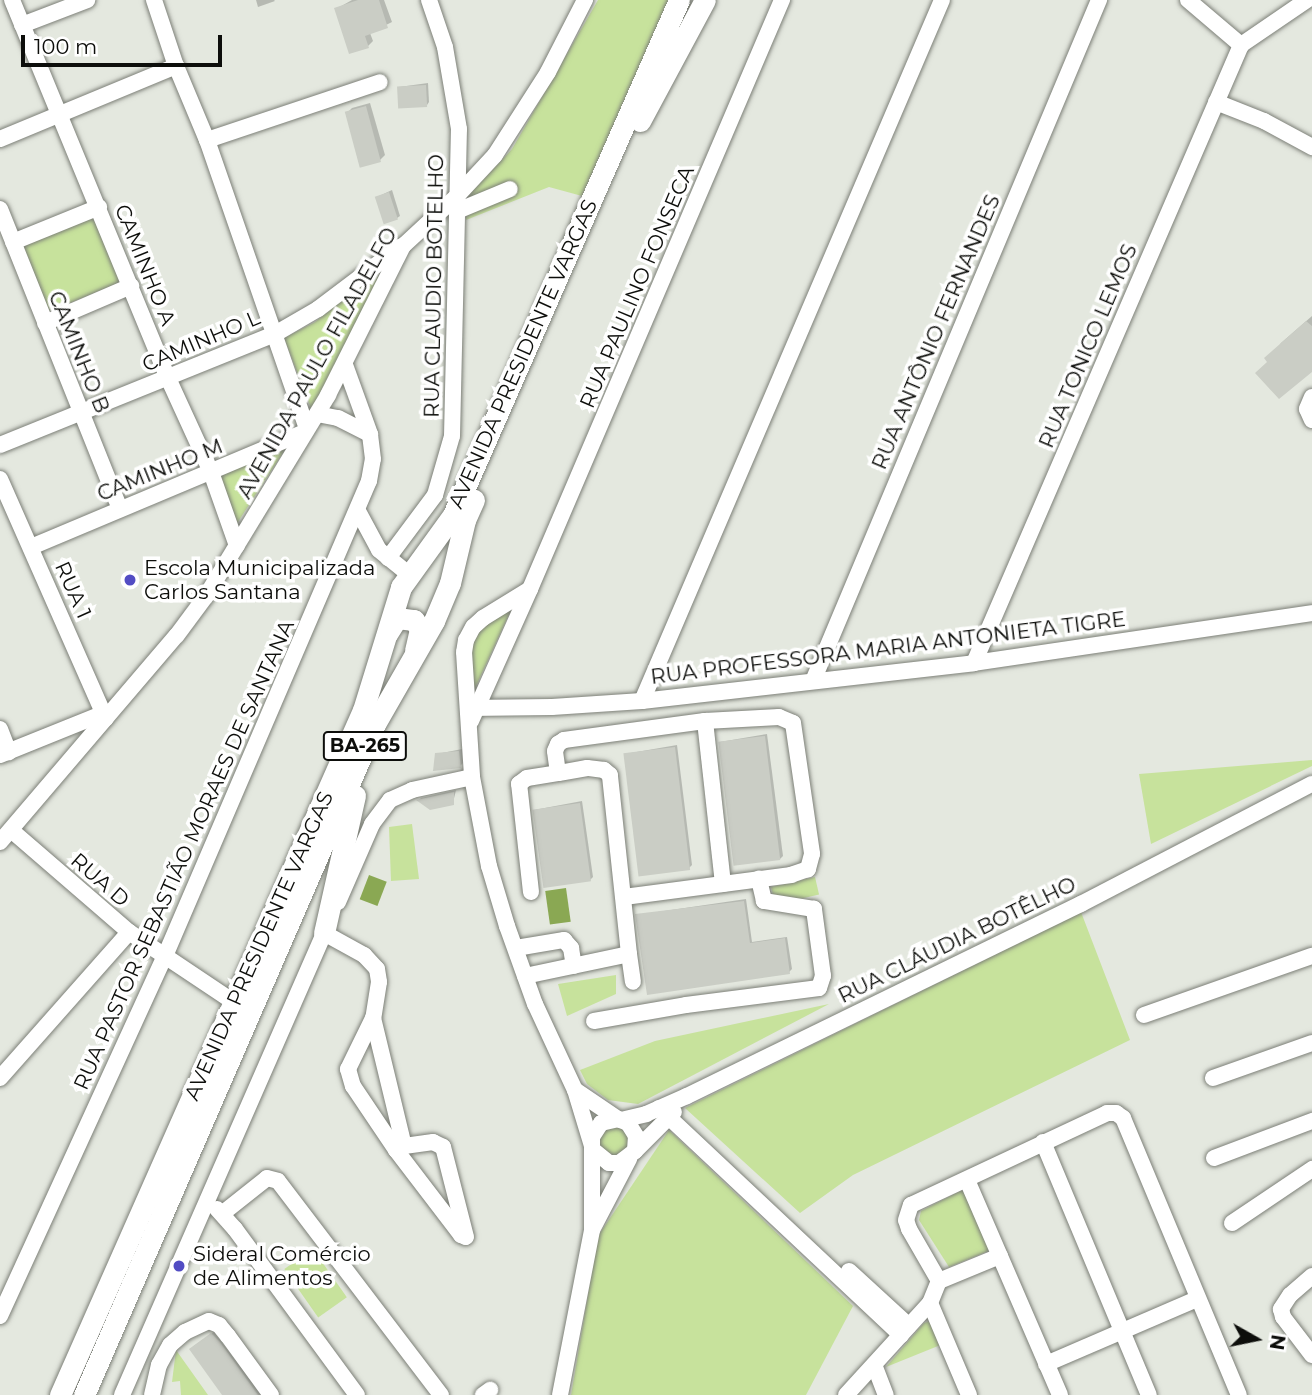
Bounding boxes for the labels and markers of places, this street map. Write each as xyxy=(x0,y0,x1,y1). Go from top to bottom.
place label: Escola Municipalizada Carlos Santana xyxy=(144,555,375,605)
marker: Escola Municipalizada Carlos Santana xyxy=(122,572,138,588)
place label: Sideral Comércio de Alimentos xyxy=(193,1241,371,1291)
marker: Sideral Comércio de Alimentos xyxy=(171,1258,187,1274)

